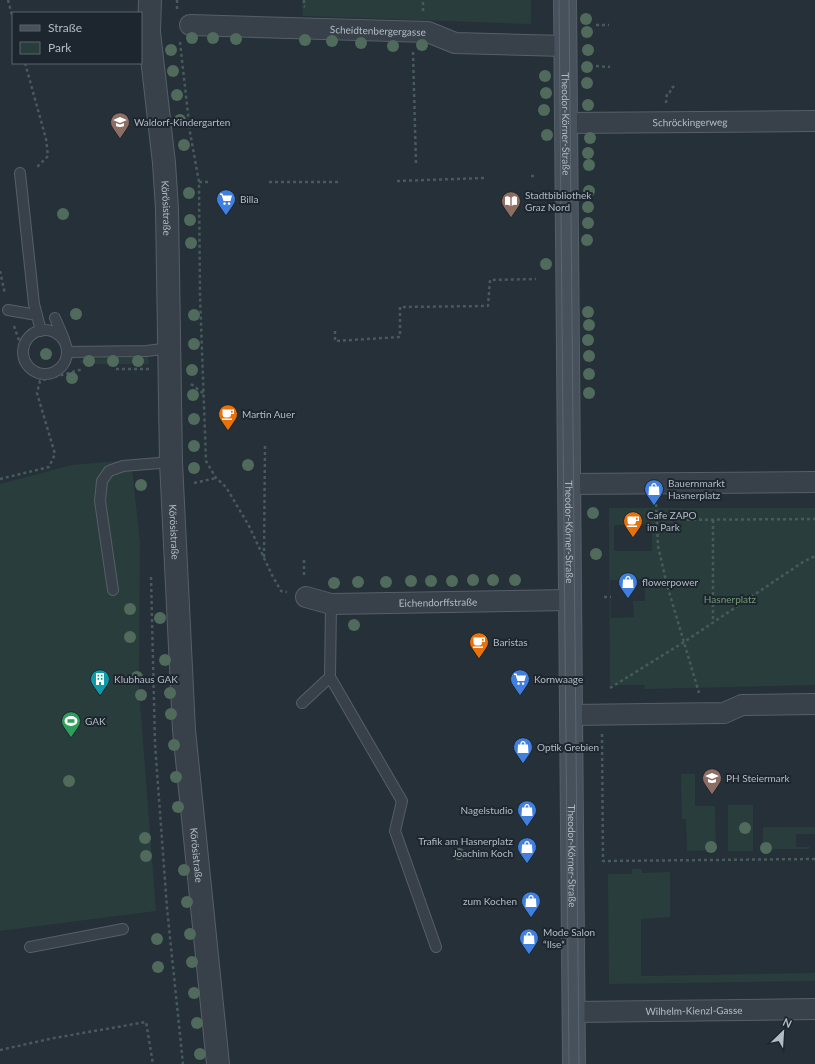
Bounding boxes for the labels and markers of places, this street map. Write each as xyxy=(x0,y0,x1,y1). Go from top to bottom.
school or university icon: Waldorf-Kindergarten xyxy=(109,111,131,139)
place label: Waldorf-Kindergarten xyxy=(134,116,230,128)
supermarket icon: Billa xyxy=(215,188,237,216)
place label: Stadtbibliothek Graz Nord xyxy=(525,189,592,213)
library icon: Stadtbibliothek Graz Nord xyxy=(500,190,522,218)
place label: Billa xyxy=(240,193,258,205)
cafe icon: Martin Auer xyxy=(217,403,239,431)
place label: Martin Auer xyxy=(242,408,295,420)
place label: Bauernmarkt Hasnerplatz xyxy=(668,477,725,501)
shop icon: Bauernmarkt Hasnerplatz xyxy=(643,478,665,506)
place label: Cafe ZAPO im Park xyxy=(647,509,697,533)
cafe icon: Cafe ZAPO im Park xyxy=(622,510,644,538)
shop icon: flowerpower xyxy=(617,571,639,599)
place label: flowerpower xyxy=(642,576,698,588)
cafe icon: Baristas xyxy=(468,631,490,659)
place label: Baristas xyxy=(493,636,528,648)
building icon: Klubhaus GAK xyxy=(89,668,111,696)
supermarket icon: Kornwaage xyxy=(509,668,531,696)
place label: Klubhaus GAK xyxy=(114,673,178,685)
place label: Kornwaage xyxy=(534,673,583,685)
sports icon: GAK xyxy=(60,710,82,738)
place label: GAK xyxy=(85,715,106,727)
shop icon: Optik Grebien xyxy=(512,736,534,764)
place label: Optik Grebien xyxy=(537,741,599,753)
school or university icon: PH Steiermark xyxy=(701,767,723,795)
place label: PH Steiermark xyxy=(726,772,790,784)
shop icon: Nagelstudio xyxy=(516,799,538,827)
place label: Nagelstudio xyxy=(461,804,513,816)
place label: Trafik am Hasnerplatz Joachim Koch xyxy=(418,835,513,859)
shop icon: Trafik am Hasnerplatz Joachim Koch xyxy=(516,836,538,864)
shop icon: zum Kochen xyxy=(520,890,542,918)
place label: zum Kochen xyxy=(463,895,517,907)
place label: Mode Salon “Ilse“ xyxy=(543,926,595,950)
shop icon: Mode Salon “Ilse“ xyxy=(518,927,540,955)

